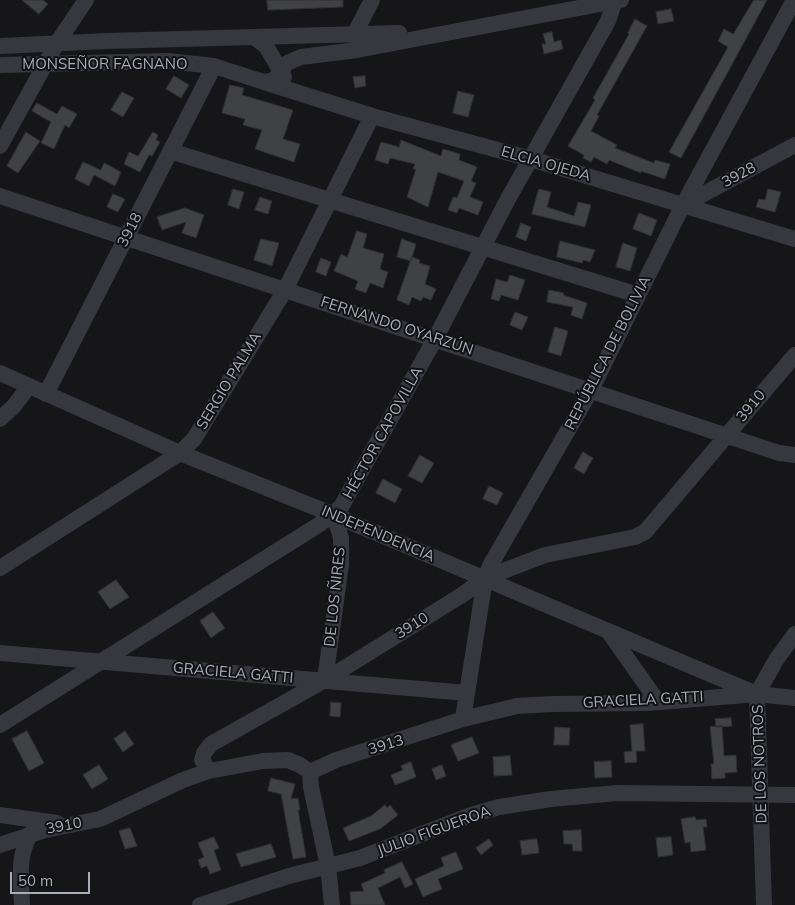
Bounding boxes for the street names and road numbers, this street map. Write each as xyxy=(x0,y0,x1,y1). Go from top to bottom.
street label: MONSEÑOR FAGNANO xyxy=(22,55,188,73)
street label: ELCIA OJEDA xyxy=(499,143,593,185)
street label: 3928 xyxy=(719,159,759,191)
street label: 3918 xyxy=(114,210,146,250)
street label: REPÚBLICA DE BOLIVIA xyxy=(561,273,655,433)
street label: FERNANDO OYARZÚN xyxy=(318,293,476,359)
street label: SERGIO PALMA xyxy=(193,329,265,433)
street label: HÉCTOR CAPOVILLA xyxy=(339,364,427,502)
street label: 3910 xyxy=(733,386,769,426)
street label: INDEPENDENCIA xyxy=(319,502,437,566)
street label: DE LOS ÑIRES xyxy=(321,546,349,648)
street label: 3910 xyxy=(392,609,432,643)
street label: GRACIELA GATTI xyxy=(172,659,294,687)
street label: GRACIELA GATTI xyxy=(582,688,704,712)
street label: DE LOS NOTROS xyxy=(749,704,771,824)
street label: 3913 xyxy=(366,731,406,759)
street label: JULIO FIGUEROA xyxy=(375,802,493,860)
street label: 3910 xyxy=(45,814,83,838)

